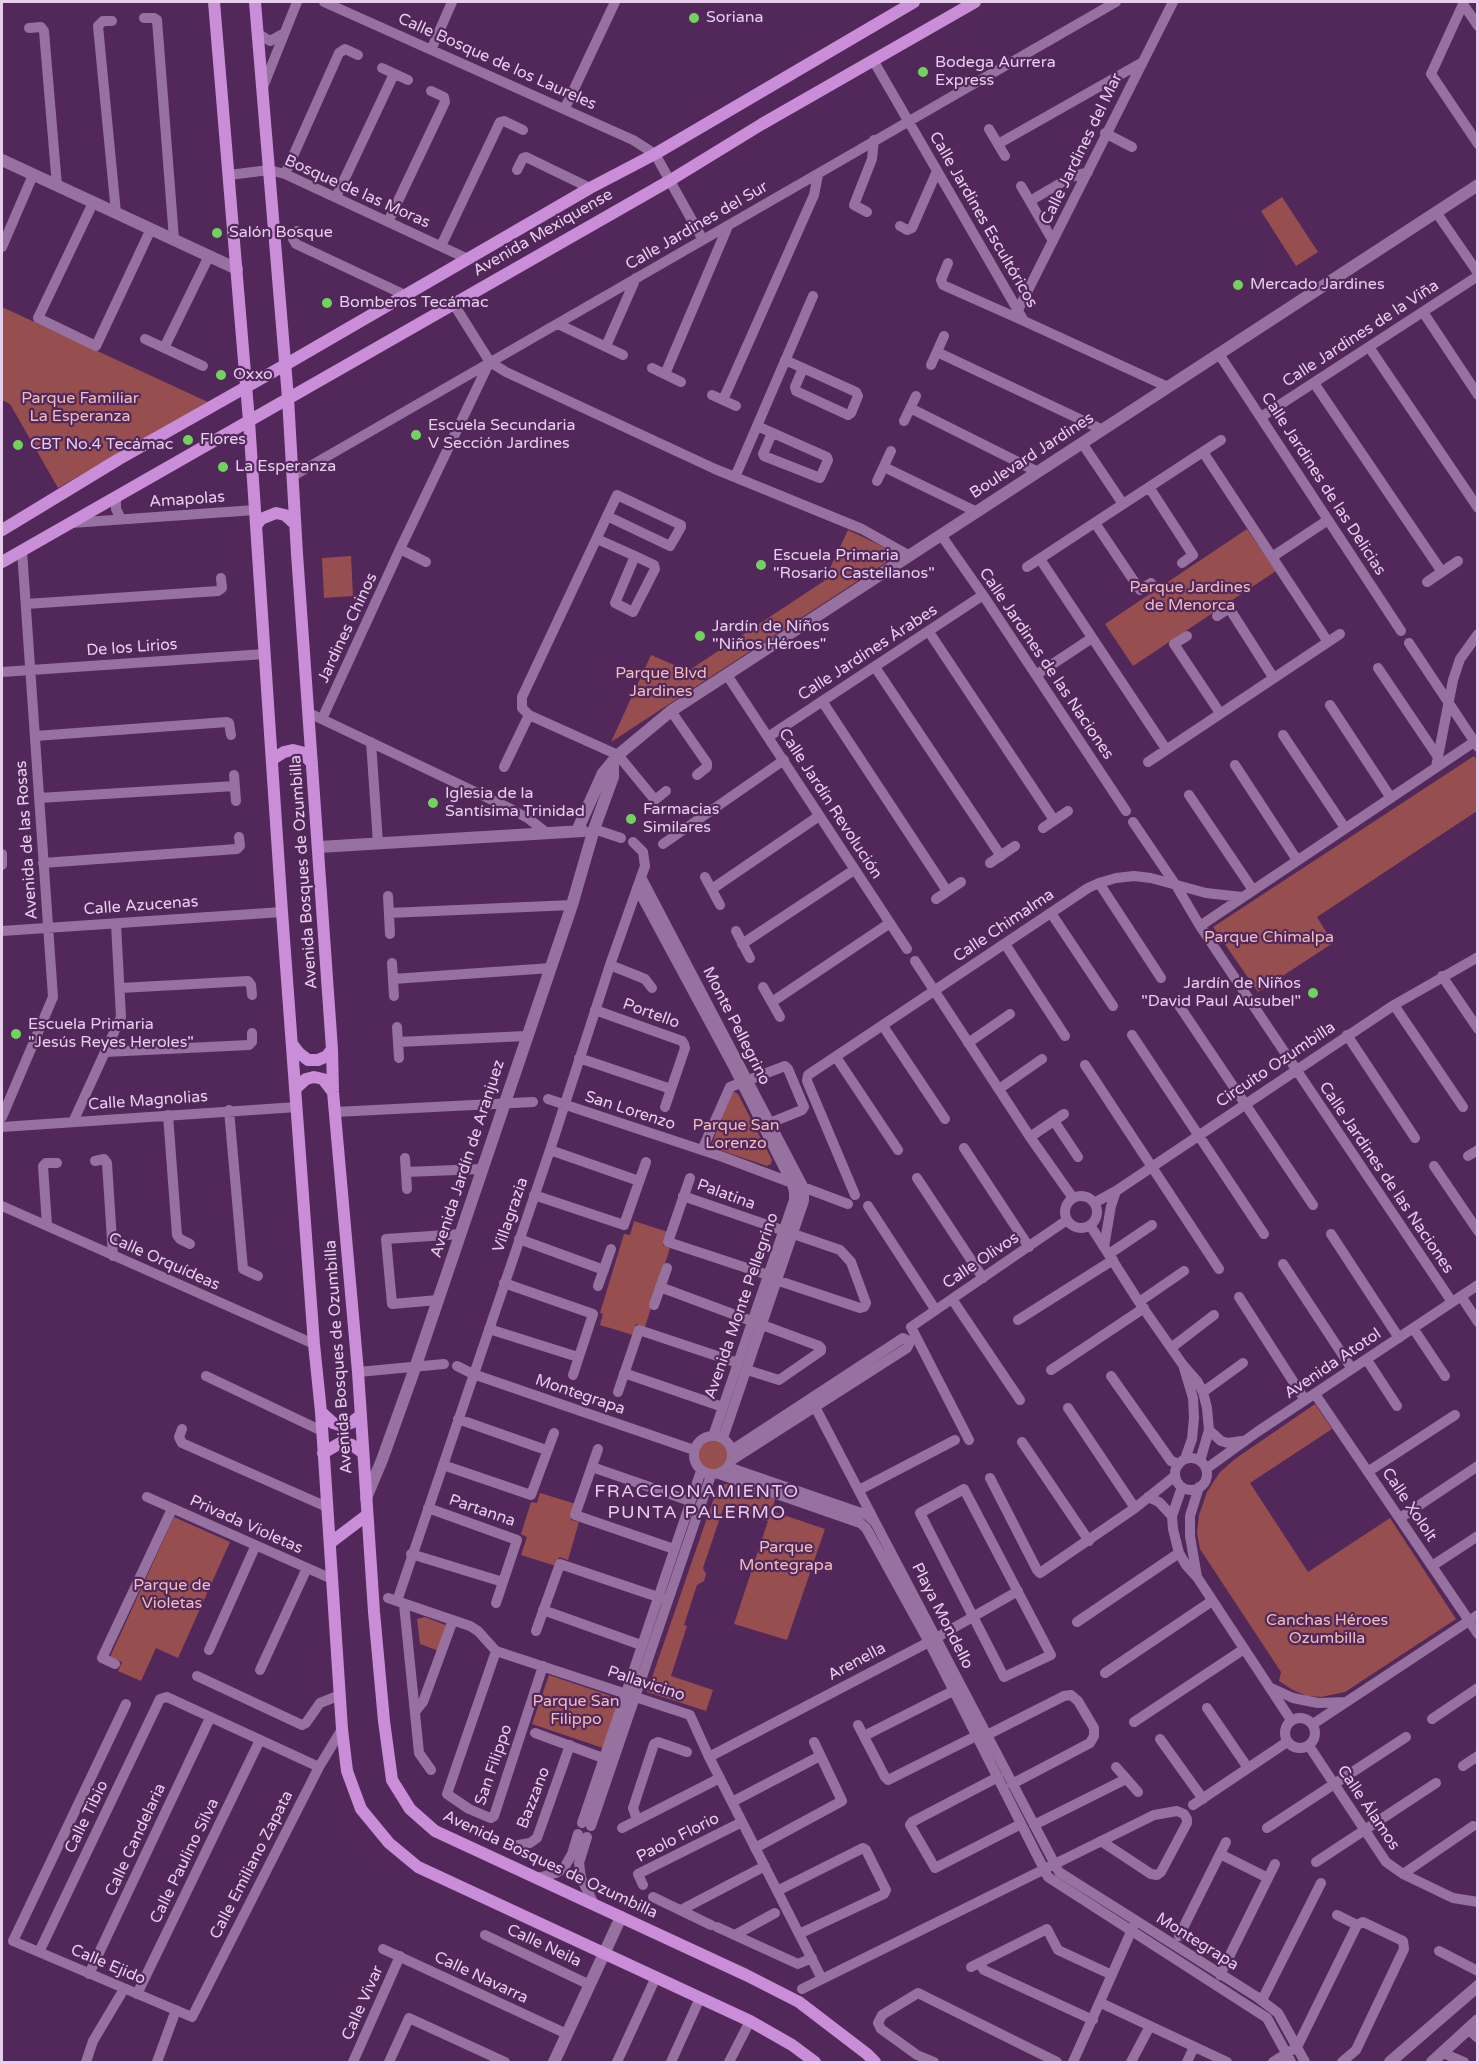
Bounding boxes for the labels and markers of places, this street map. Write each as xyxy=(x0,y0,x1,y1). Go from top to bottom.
place label: Soriana xyxy=(706,8,763,28)
marker: Soriana xyxy=(687,11,701,25)
place label: Bodega Aurrera Express xyxy=(935,53,1056,91)
marker: Bodega Aurrera Express xyxy=(916,65,930,79)
place label: Salón Bosque xyxy=(229,223,333,243)
marker: Salón Bosque xyxy=(210,226,224,240)
place label: Mercado Jardines xyxy=(1250,275,1385,295)
marker: Mercado Jardines xyxy=(1231,278,1245,292)
place label: Bomberos Tecámac xyxy=(339,293,489,313)
marker: Bomberos Tecámac xyxy=(320,296,334,310)
place label: Oxxo xyxy=(233,365,273,385)
marker: Oxxo xyxy=(214,368,228,382)
place label: Escuela Secundaria V Sección Jardines xyxy=(428,416,575,454)
marker: Escuela Secundaria V Sección Jardines xyxy=(409,428,423,442)
place label: Flores xyxy=(200,430,246,450)
marker: Flores xyxy=(181,433,195,447)
place label: CBT No.4 Tecámac xyxy=(30,435,173,455)
marker: CBT No.4 Tecámac xyxy=(11,438,25,452)
place label: La Esperanza xyxy=(235,457,336,477)
marker: La Esperanza xyxy=(216,460,230,474)
place label: Escuela Primaria "Rosario Castellanos" xyxy=(773,546,935,584)
marker: Escuela Primaria "Rosario Castellanos" xyxy=(754,558,768,572)
place label: Jardín de Niños "Niños Héroes" xyxy=(712,617,829,655)
marker: Jardín de Niños "Niños Héroes" xyxy=(693,629,707,643)
place label: Iglesia de la Santísima Trinidad xyxy=(445,784,585,822)
marker: Iglesia de la Santísima Trinidad xyxy=(426,796,440,810)
place label: Farmacias Similares xyxy=(643,800,719,838)
marker: Farmacias Similares xyxy=(624,812,638,826)
place label: Jardín de Niños "David Paul Ausubel" xyxy=(1141,974,1301,1012)
marker: Jardín de Niños "David Paul Ausubel" xyxy=(1306,986,1320,1000)
place label: Escuela Primaria "Jesús Reyes Heroles" xyxy=(28,1015,194,1053)
marker: Escuela Primaria "Jesús Reyes Heroles" xyxy=(9,1027,23,1041)

